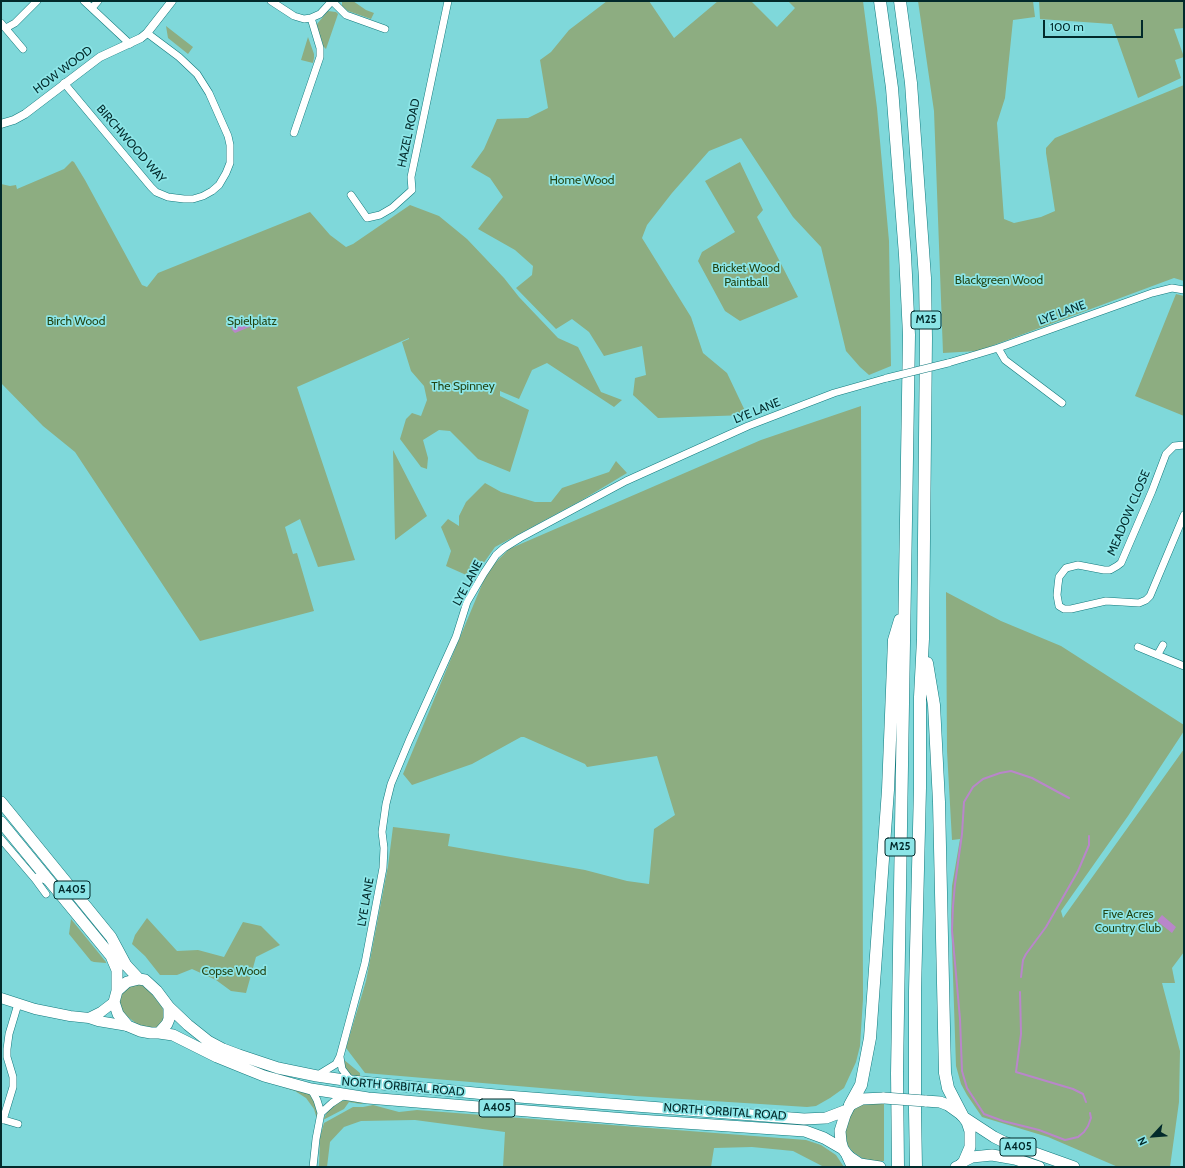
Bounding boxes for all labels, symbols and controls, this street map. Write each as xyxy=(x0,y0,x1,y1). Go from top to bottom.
scale bar xyxy=(1045,12,1145,38)
text: 100 m xyxy=(1050,19,1084,34)
street label: HOW WOOD xyxy=(31,43,95,97)
street label: HAZEL ROAD xyxy=(395,97,423,169)
street label: BIRCHWOOD WAY xyxy=(93,102,169,186)
park label: Home Wood xyxy=(549,173,615,187)
park label: Bricket Wood Paintball xyxy=(712,261,780,289)
park label: Blackgreen Wood xyxy=(955,273,1043,287)
street label: LYE LANE xyxy=(1036,298,1088,328)
road number: M25 xyxy=(911,311,941,329)
park label: Birch Wood xyxy=(47,314,105,328)
park label: Spielplatz xyxy=(227,314,277,328)
park label: The Spinney xyxy=(431,379,495,393)
street label: LYE LANE xyxy=(731,395,783,427)
street label: MEADOW CLOSE xyxy=(1104,468,1154,558)
street label: LYE LANE xyxy=(450,558,486,608)
road number: M25 xyxy=(885,838,915,856)
street label: LYE LANE xyxy=(355,876,377,928)
road number: A405 xyxy=(54,881,90,899)
park label: Five Acres Country Club xyxy=(1095,907,1161,935)
park label: Copse Wood xyxy=(201,964,267,978)
street label: NORTH ORBITAL ROAD xyxy=(341,1074,465,1100)
road number: A405 xyxy=(479,1099,515,1117)
street label: NORTH ORBITAL ROAD xyxy=(663,1101,787,1123)
north arrow xyxy=(1133,1116,1173,1156)
text: N xyxy=(1134,1135,1150,1148)
road number: A405 xyxy=(1000,1138,1036,1156)

